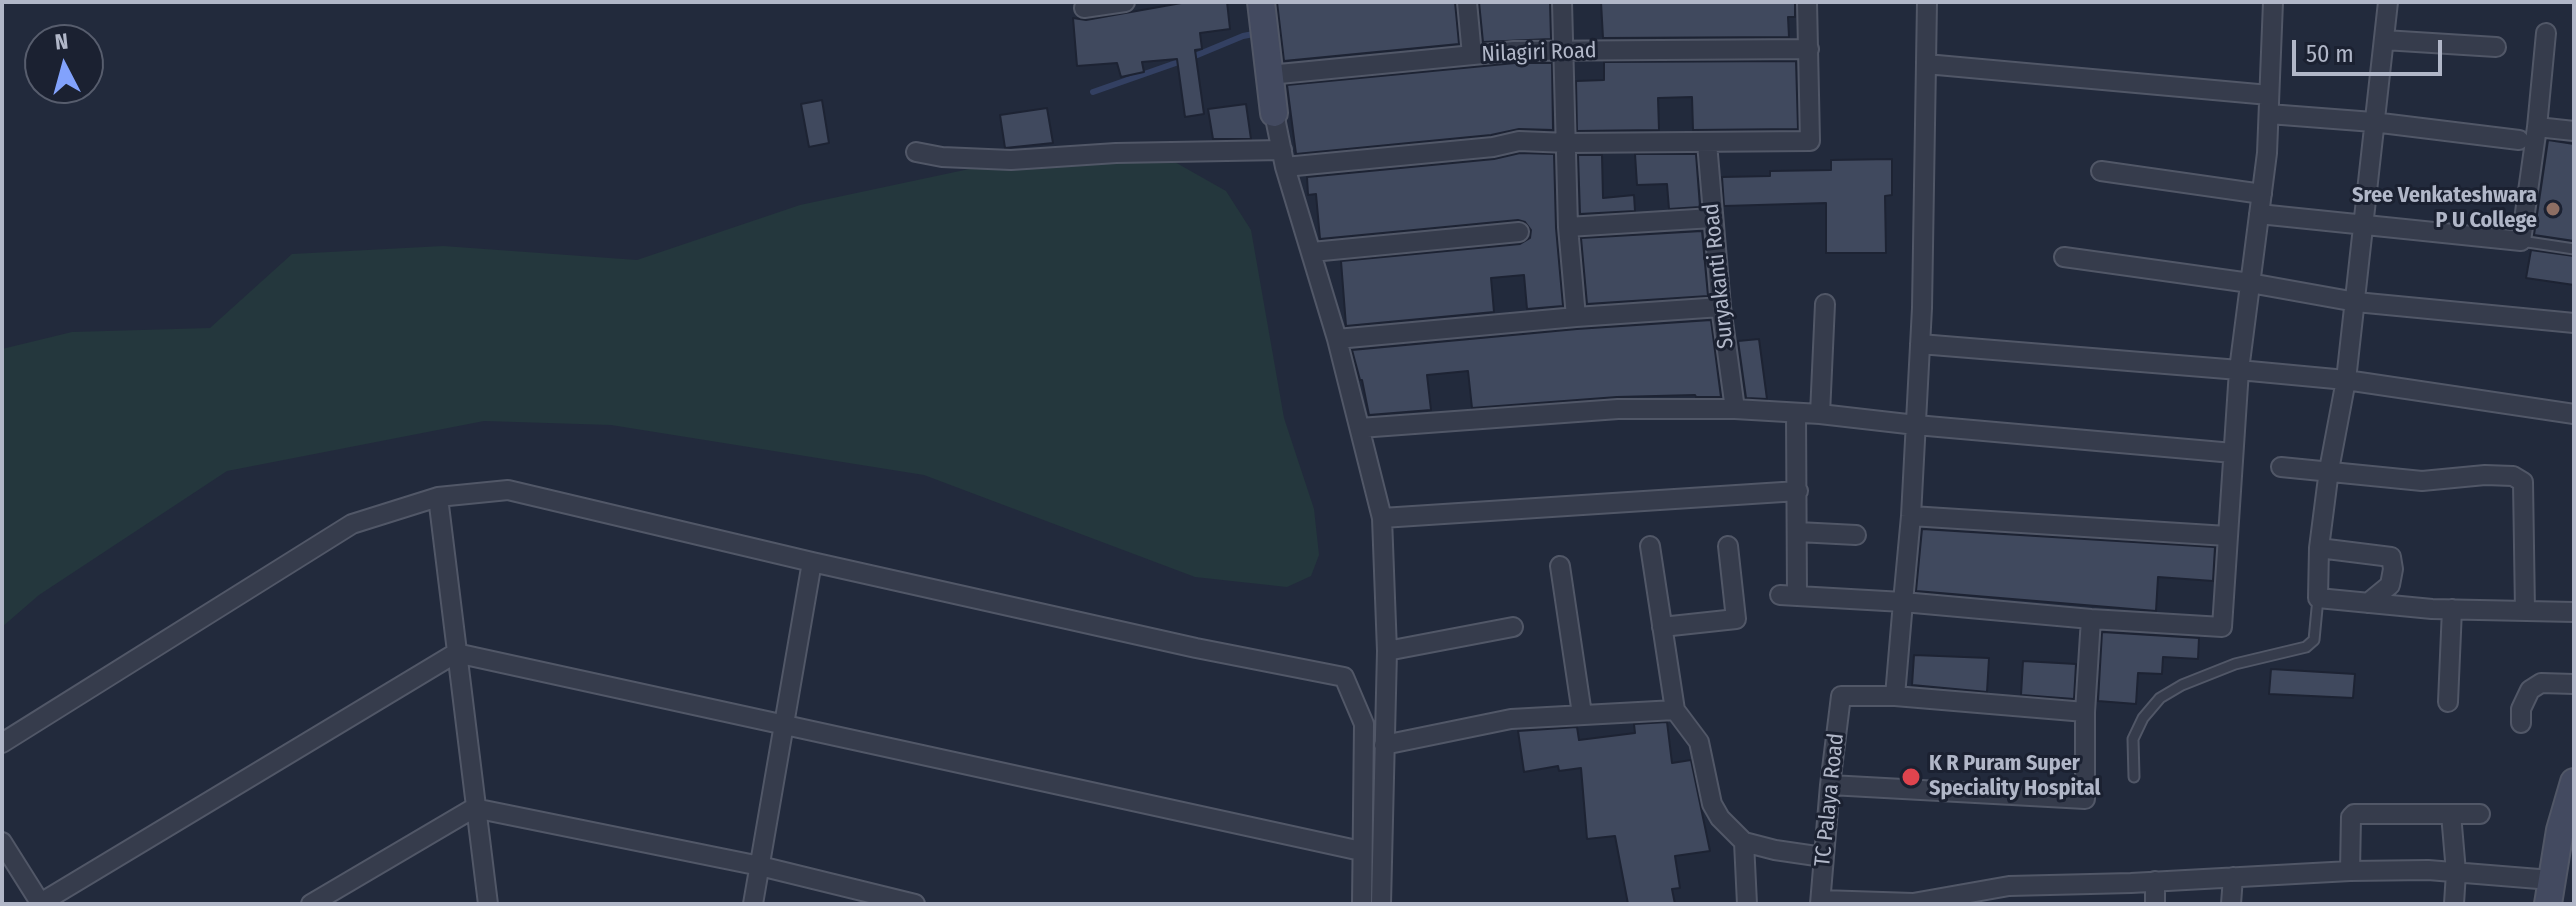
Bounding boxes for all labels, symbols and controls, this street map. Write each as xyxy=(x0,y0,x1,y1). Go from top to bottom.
north arrow xyxy=(24,24,104,104)
scale bar xyxy=(2296,24,2446,74)
text: N xyxy=(54,28,70,56)
street label: Nilagiri Road xyxy=(1481,38,1597,68)
text: 50 m xyxy=(2306,40,2354,68)
place label: Sree Venkateshwara P U College xyxy=(2352,183,2537,234)
marker: Sree Venkateshwara P U College xyxy=(2544,200,2562,218)
street label: Suryakanti Road xyxy=(1698,202,1740,350)
street label: TC Palaya Road xyxy=(1810,732,1850,868)
place label: K R Puram Super Speciality Hospital xyxy=(1929,751,2100,802)
marker: K R Puram Super Speciality Hospital xyxy=(1900,766,1922,788)

